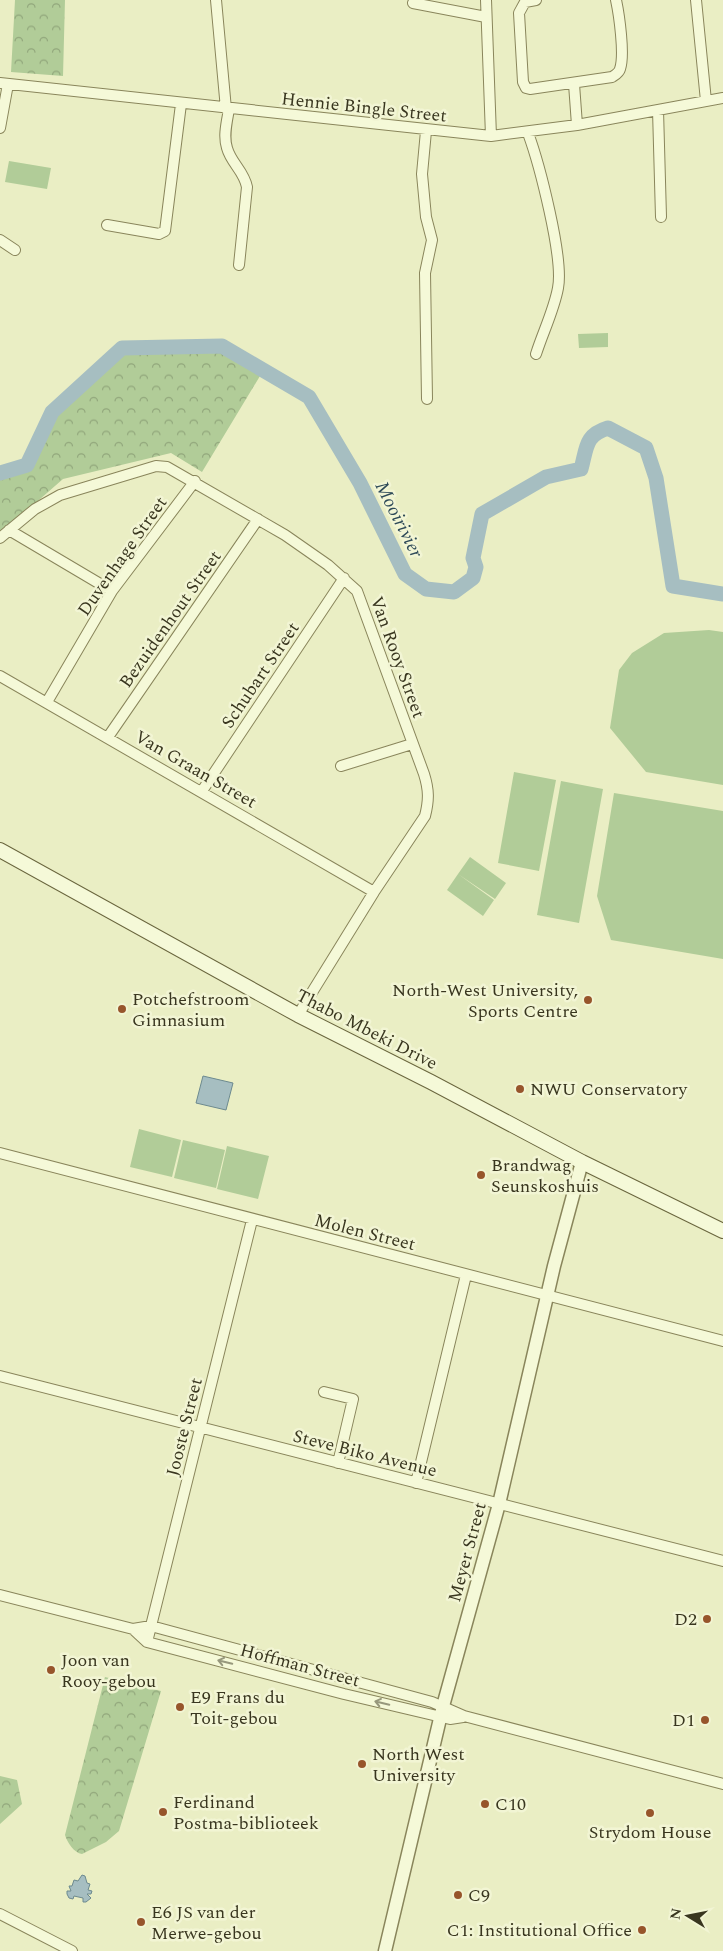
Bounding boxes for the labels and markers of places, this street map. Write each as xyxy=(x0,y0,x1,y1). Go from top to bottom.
place label: North-West University, Sports Centre xyxy=(392,977,578,1025)
place label: Potchefstroom Gimnasium xyxy=(132,986,250,1034)
marker: North-West University, Sports Centre xyxy=(582,994,594,1006)
marker: Potchefstroom Gimnasium xyxy=(116,1003,128,1015)
place label: NWU Conservatory xyxy=(530,1076,688,1103)
marker: NWU Conservatory xyxy=(514,1083,526,1095)
place label: Brandwag Seunskoshuis xyxy=(491,1152,599,1200)
marker: Brandwag Seunskoshuis xyxy=(475,1169,487,1181)
place label: D2 xyxy=(674,1606,697,1633)
marker: D2 xyxy=(701,1613,713,1625)
place label: Joon van Rooy-gebou xyxy=(61,1647,156,1695)
marker: Joon van Rooy-gebou xyxy=(45,1664,57,1676)
place label: E9 Frans du Toit-gebou xyxy=(190,1684,285,1732)
marker: E9 Frans du Toit-gebou xyxy=(174,1701,186,1713)
place label: D1 xyxy=(672,1707,695,1734)
marker: D1 xyxy=(699,1714,711,1726)
place label: North West University xyxy=(372,1741,465,1789)
marker: North West University xyxy=(356,1758,368,1770)
place label: Ferdinand Postma-biblioteek xyxy=(173,1789,319,1837)
place label: C10 xyxy=(495,1791,526,1818)
marker: C10 xyxy=(479,1798,491,1810)
marker: Ferdinand Postma-biblioteek xyxy=(157,1806,169,1818)
marker: Strydom House xyxy=(644,1807,656,1819)
place label: Strydom House xyxy=(589,1819,711,1846)
place label: C9 xyxy=(468,1882,490,1909)
marker: C9 xyxy=(452,1889,464,1901)
place label: E6 JS van der Merwe-gebou xyxy=(151,1899,262,1947)
marker: E6 JS van der Merwe-gebou xyxy=(135,1916,147,1928)
place label: C1: Institutional Office xyxy=(447,1917,632,1944)
marker: C1: Institutional Office xyxy=(636,1924,648,1936)

